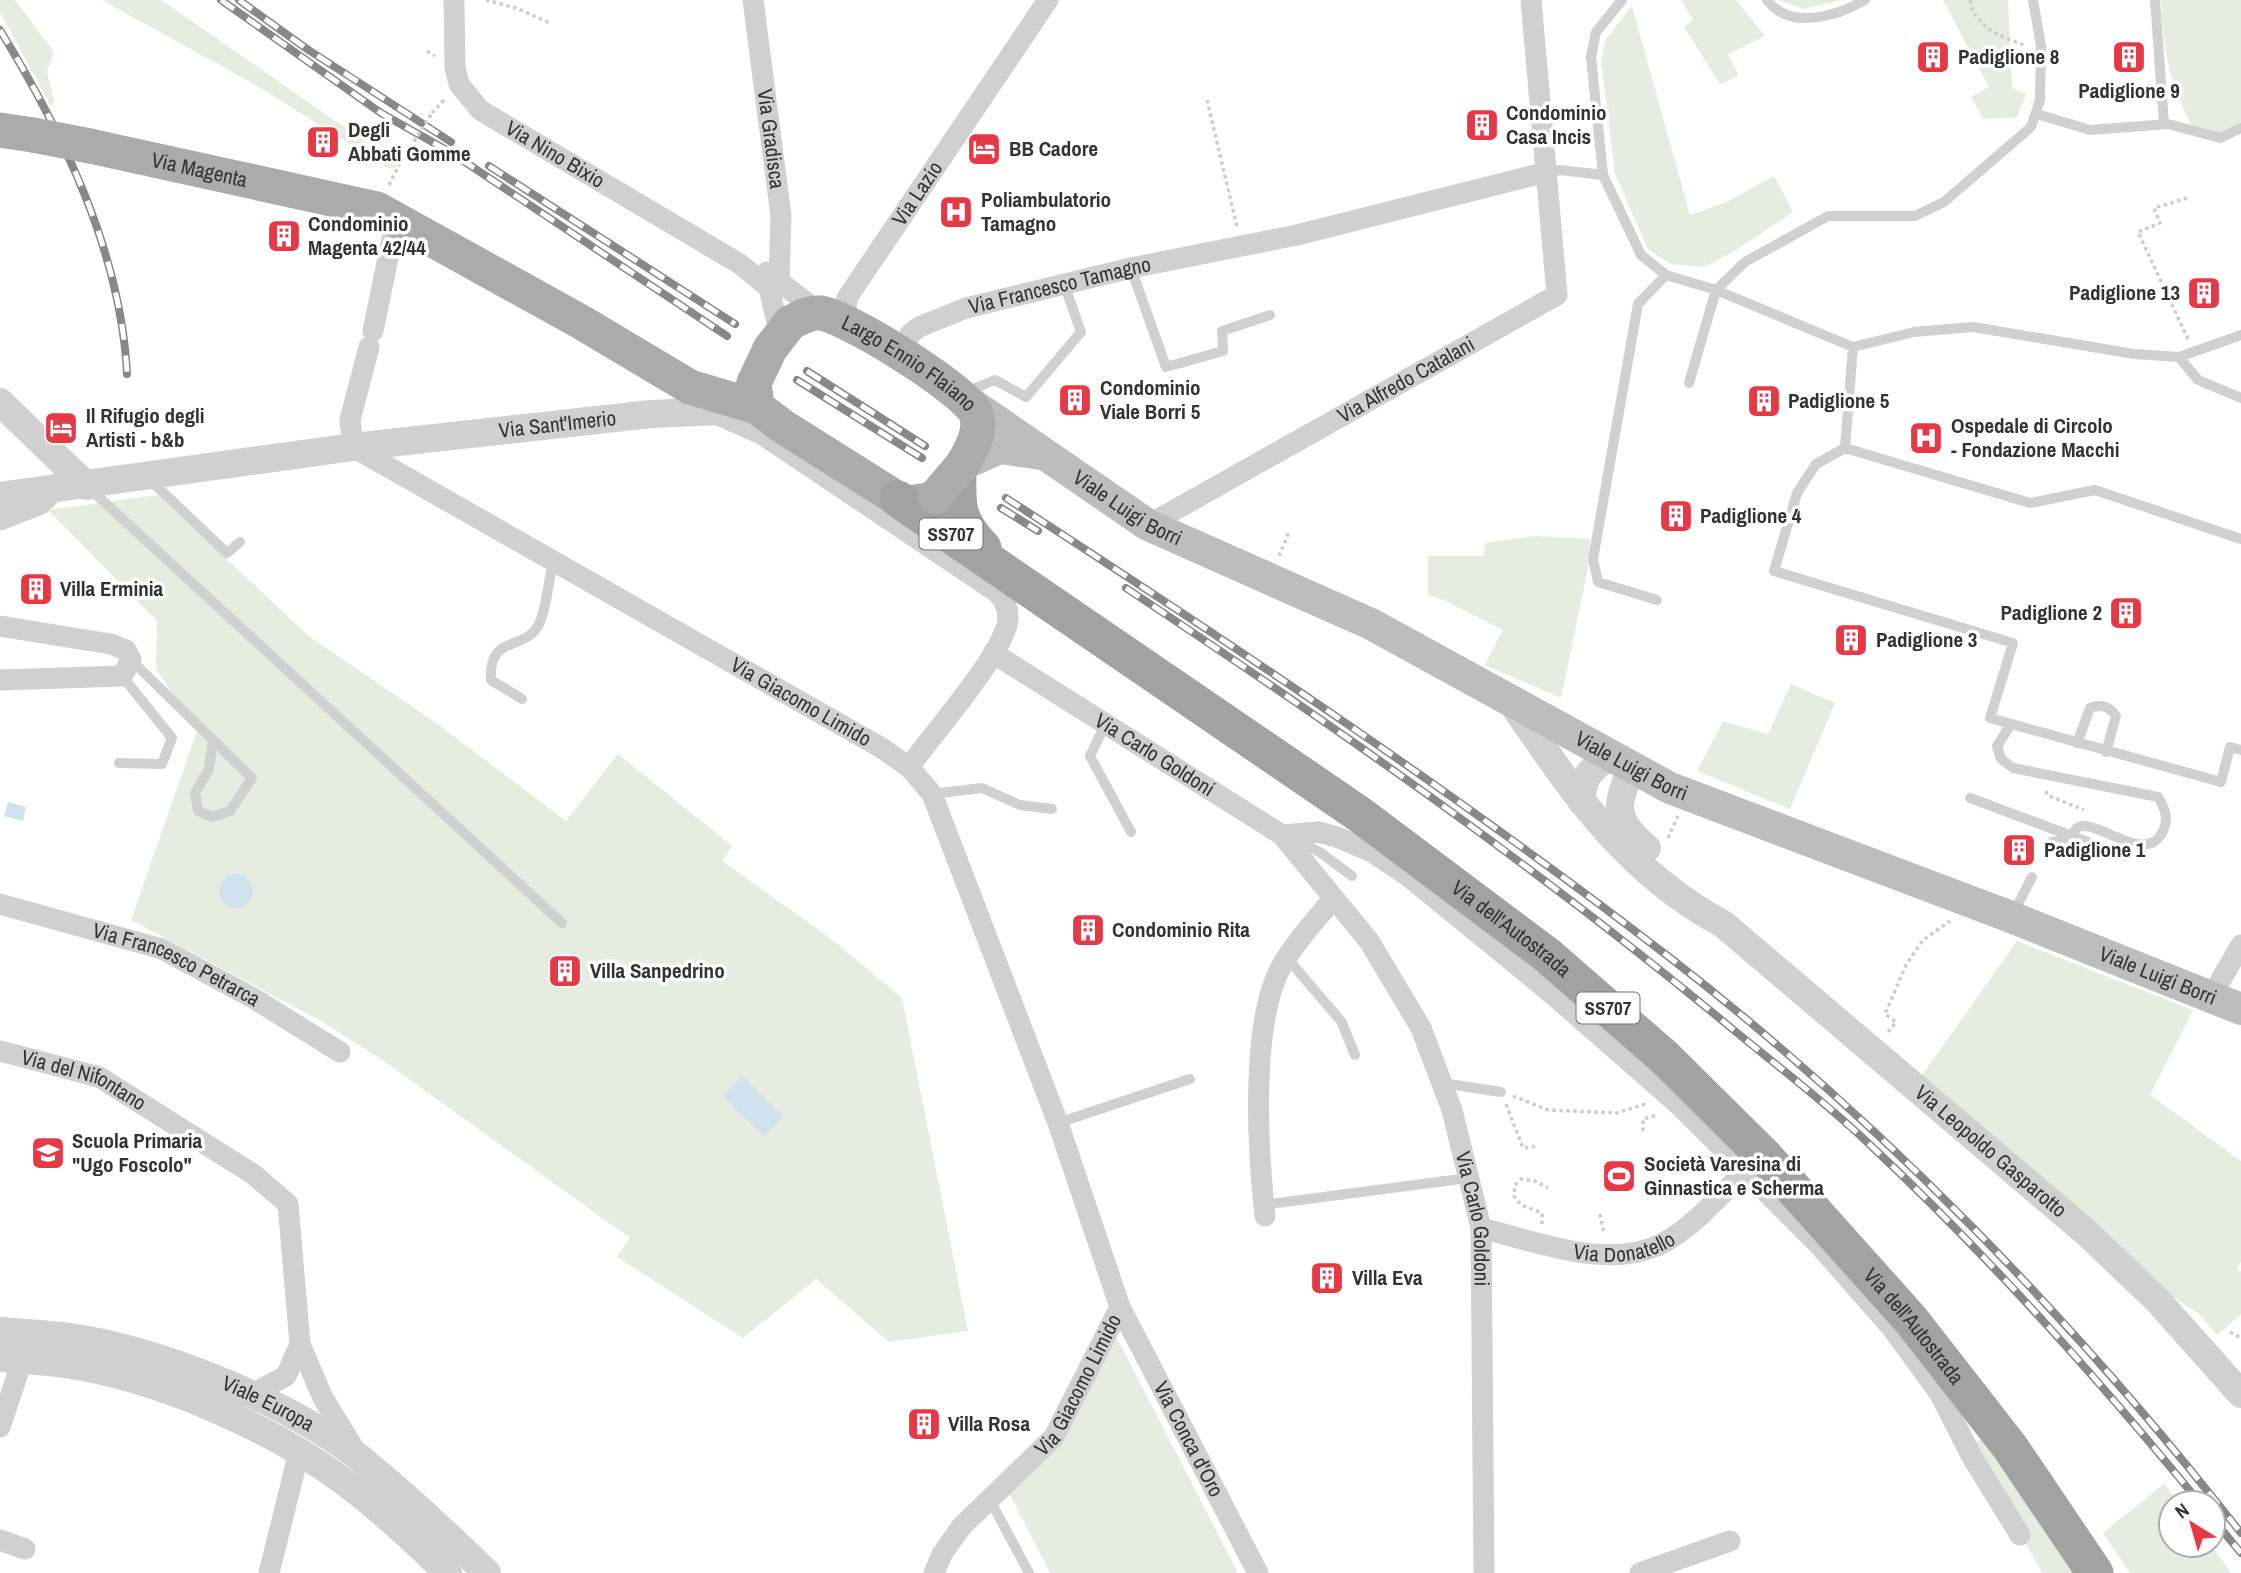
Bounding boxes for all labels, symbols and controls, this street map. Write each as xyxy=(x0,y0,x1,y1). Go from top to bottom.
building icon: Padiglione 8 xyxy=(1914,38,1952,76)
building icon: Padiglione 9 xyxy=(2110,38,2148,76)
place label: Padiglione 8 xyxy=(1958,42,2059,71)
place label: Padiglione 9 xyxy=(2078,76,2180,105)
street label: Via Gradisca xyxy=(751,87,792,191)
place label: Condominio Casa Incis xyxy=(1506,98,1606,151)
building icon: Condominio Casa Incis xyxy=(1463,106,1501,144)
street label: Via Nino Bixio xyxy=(500,113,610,195)
place label: Degli Abbati Gomme xyxy=(348,115,470,168)
building icon: Degli Abbati Gomme xyxy=(304,123,342,161)
hotel icon: BB Cadore xyxy=(965,130,1003,168)
place label: BB Cadore xyxy=(1009,134,1098,163)
street label: Via Magenta xyxy=(149,145,251,194)
street label: Via Lazio xyxy=(885,155,949,232)
place label: Poliambulatorio Tamagno xyxy=(981,185,1111,238)
hospital icon: Poliambulatorio Tamagno xyxy=(937,193,975,231)
place label: Condominio Magenta 42/44 xyxy=(308,209,426,262)
building icon: Condominio Magenta 42/44 xyxy=(265,217,303,255)
street label: Via Francesco Tamagno xyxy=(966,249,1153,321)
building icon: Padiglione 13 xyxy=(2185,274,2223,312)
place label: Padiglione 13 xyxy=(2069,278,2180,307)
street label: Largo Ennio Flaiano xyxy=(837,308,984,418)
street label: Via Alfredo Catalani xyxy=(1332,329,1480,430)
place label: Condominio Viale Borri 5 xyxy=(1100,373,1201,426)
building icon: Condominio Viale Borri 5 xyxy=(1056,381,1094,419)
building icon: Padiglione 5 xyxy=(1745,382,1783,420)
place label: Padiglione 5 xyxy=(1788,386,1890,415)
place label: Il Rifugio degli Artisti - b&b xyxy=(86,401,205,454)
street label: Via Sant'Imerio xyxy=(497,403,618,445)
hotel icon: Il Rifugio degli Artisti - b&b xyxy=(42,409,80,447)
place label: Ospedale di Circolo - Fondazione Macchi xyxy=(1951,411,2120,464)
hospital icon: Ospedale di Circolo - Fondazione Macchi xyxy=(1907,419,1945,457)
street label: Viale Luigi Borri xyxy=(1067,463,1187,552)
building icon: Padiglione 4 xyxy=(1657,497,1695,535)
place label: Padiglione 4 xyxy=(1700,501,1802,530)
road number: SS707 xyxy=(920,519,982,550)
building icon: Villa Erminia xyxy=(17,570,55,608)
place label: Villa Erminia xyxy=(60,574,164,603)
building icon: Padiglione 2 xyxy=(2107,594,2145,632)
place label: Padiglione 2 xyxy=(2001,598,2102,627)
building icon: Padiglione 3 xyxy=(1832,621,1870,659)
place label: Padiglione 3 xyxy=(1876,625,1977,654)
street label: Via Giacomo Limido xyxy=(725,650,877,753)
street label: Via Carlo Goldoni xyxy=(1089,706,1220,803)
street label: Viale Luigi Borri xyxy=(1570,724,1692,807)
building icon: Padiglione 1 xyxy=(2000,831,2038,869)
place label: Padiglione 1 xyxy=(2044,835,2146,864)
street label: Via dell'Autostrada xyxy=(1446,873,1578,984)
building icon: Condominio Rita xyxy=(1069,911,1107,949)
street label: Via Francesco Petrarca xyxy=(89,915,266,1013)
place label: Condominio Rita xyxy=(1112,915,1250,944)
street label: Viale Luigi Borri xyxy=(2095,939,2221,1012)
building icon: Villa Sanpedrino xyxy=(546,952,584,990)
place label: Villa Sanpedrino xyxy=(590,956,725,985)
road number: SS707 xyxy=(1576,992,1640,1024)
street label: Via del Nifontano xyxy=(18,1042,152,1117)
street label: Via Leopoldo Gasparotto xyxy=(1909,1078,2073,1224)
place label: Scuola Primaria "Ugo Foscolo" xyxy=(72,1126,203,1179)
school or university icon: Scuola Primaria "Ugo Foscolo" xyxy=(29,1134,67,1172)
street label: Via Carlo Goldoni xyxy=(1449,1148,1497,1286)
place label: Società Varesina di Ginnastica e Scherma xyxy=(1644,1149,1824,1202)
sports icon: Società Varesina di Ginnastica e Scherma xyxy=(1600,1157,1638,1195)
street label: Via Donatello xyxy=(1571,1224,1680,1269)
building icon: Villa Eva xyxy=(1308,1259,1346,1297)
street label: Via dell'Autostrada xyxy=(1857,1261,1971,1391)
place label: Villa Eva xyxy=(1352,1263,1423,1292)
street label: Via Giacomo Limido xyxy=(1028,1309,1128,1462)
street label: Viale Europa xyxy=(218,1368,320,1438)
street label: Via Conca d'Oro xyxy=(1147,1376,1231,1502)
building icon: Villa Rosa xyxy=(905,1405,943,1443)
place label: Villa Rosa xyxy=(948,1409,1030,1438)
north arrow xyxy=(2157,1489,2227,1559)
text: N xyxy=(2169,1497,2194,1524)

